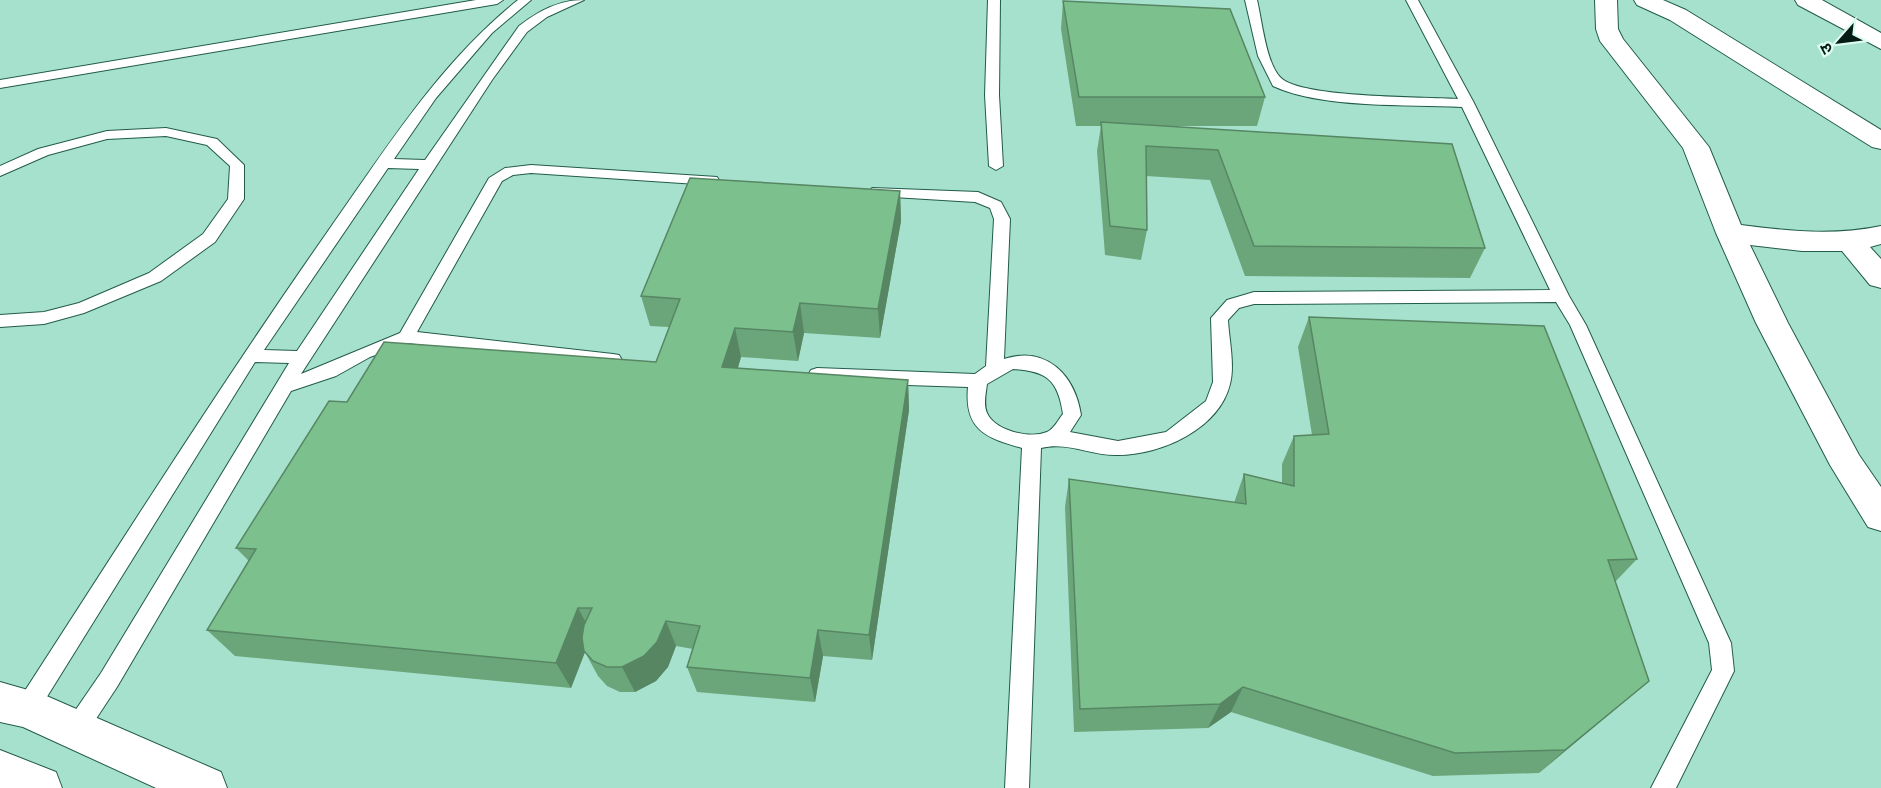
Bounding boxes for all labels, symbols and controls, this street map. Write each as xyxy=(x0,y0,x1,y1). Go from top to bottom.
north arrow xyxy=(1809,12,1869,72)
text: उ xyxy=(1815,40,1837,57)

